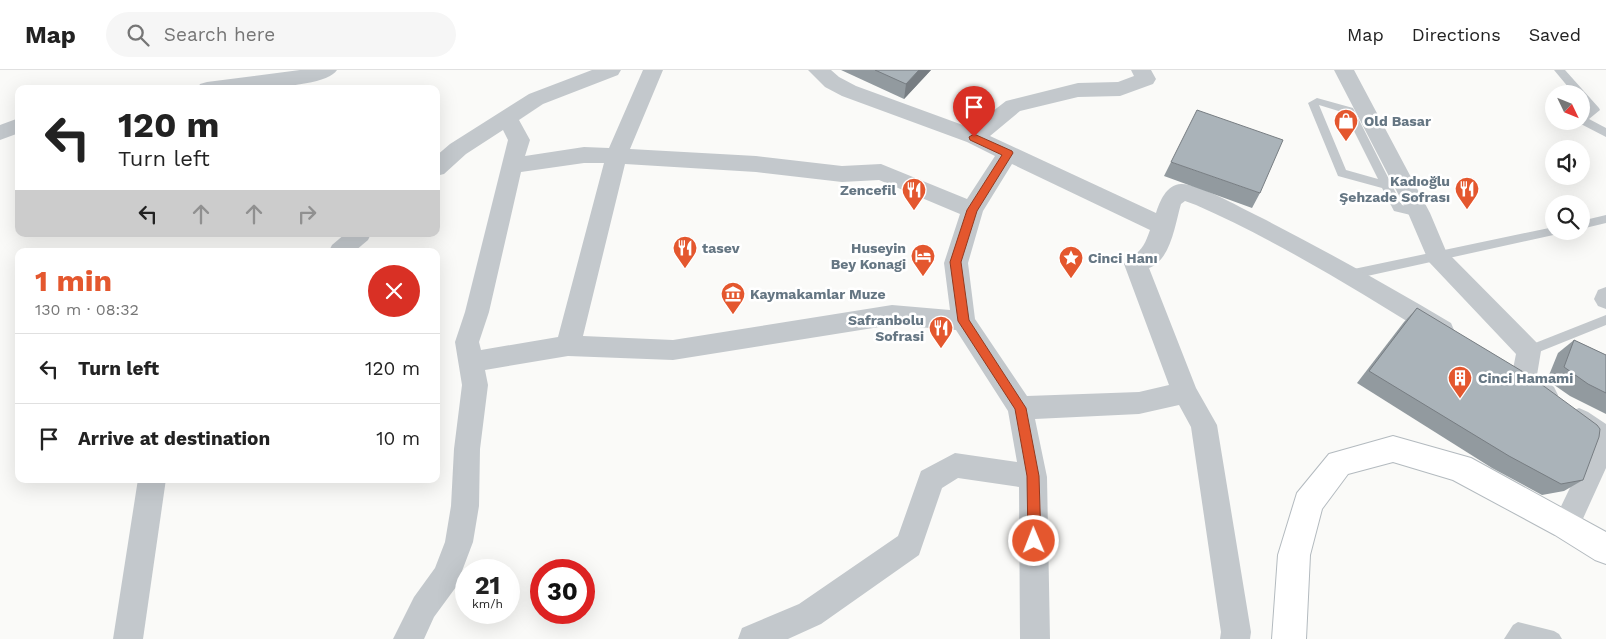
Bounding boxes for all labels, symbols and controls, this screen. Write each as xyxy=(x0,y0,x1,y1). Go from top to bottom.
search box xyxy=(106,12,456,57)
text: Map xyxy=(25,21,76,49)
icon: search xyxy=(124,21,152,49)
text: Search here xyxy=(164,23,275,46)
text: Map xyxy=(1347,24,1384,45)
text: Directions xyxy=(1412,24,1501,45)
text: Saved xyxy=(1529,24,1581,45)
north arrow xyxy=(1545,85,1590,130)
map controls xyxy=(1545,85,1590,240)
pin xyxy=(953,86,995,137)
icon: arrive xyxy=(960,93,988,121)
text: 120 m xyxy=(118,104,219,146)
icon: left xyxy=(35,105,100,170)
shop icon: Old Basar xyxy=(1333,108,1359,142)
place label: Old Basar xyxy=(1364,113,1431,129)
button: sound xyxy=(1545,140,1590,185)
text: Turn left xyxy=(118,146,210,171)
place label: Kadıoğlu Şehzade Sofrası xyxy=(1339,173,1450,205)
restaurant icon: Kadıoğlu Şehzade Sofrası xyxy=(1454,176,1480,210)
restaurant icon: Zencefil xyxy=(901,177,927,211)
place label: Zencefil xyxy=(840,182,896,198)
button: search xyxy=(1545,195,1590,240)
icon: left xyxy=(134,200,162,228)
icon: ahead xyxy=(187,200,215,228)
icon: ahead xyxy=(240,200,268,228)
icon: right xyxy=(293,200,321,228)
restaurant icon: tasev xyxy=(672,235,698,269)
place label: tasev xyxy=(702,240,740,256)
place label: Huseyin Bey Konagi xyxy=(831,240,906,272)
hotel icon: Huseyin Bey Konagi xyxy=(910,243,936,277)
place icon: Cinci Hanı xyxy=(1058,245,1084,279)
place label: Cinci Hanı xyxy=(1088,250,1158,266)
text: 1 min xyxy=(35,263,112,298)
button: close xyxy=(368,265,420,317)
museum icon: Kaymakamlar Muze xyxy=(720,281,746,315)
place label: Kaymakamlar Muze xyxy=(750,286,886,302)
text: 130 m · 08:32 xyxy=(35,300,139,319)
place label: Safranbolu Sofrasi xyxy=(848,312,924,344)
restaurant icon: Safranbolu Sofrasi xyxy=(928,315,954,349)
icon: left xyxy=(35,355,63,383)
text: Turn left xyxy=(78,357,159,380)
text: 120 m xyxy=(365,357,420,380)
building icon: Cinci Hamami xyxy=(1447,365,1473,399)
place label: Cinci Hamami xyxy=(1478,370,1573,386)
icon: arrive xyxy=(35,425,63,453)
text: Arrive at destination xyxy=(78,427,270,450)
text: 10 m xyxy=(376,427,420,450)
position arrow xyxy=(1007,514,1059,566)
speed limit sign: 30 xyxy=(530,559,595,624)
text: 21 xyxy=(475,571,500,600)
text: km/h xyxy=(472,597,503,611)

